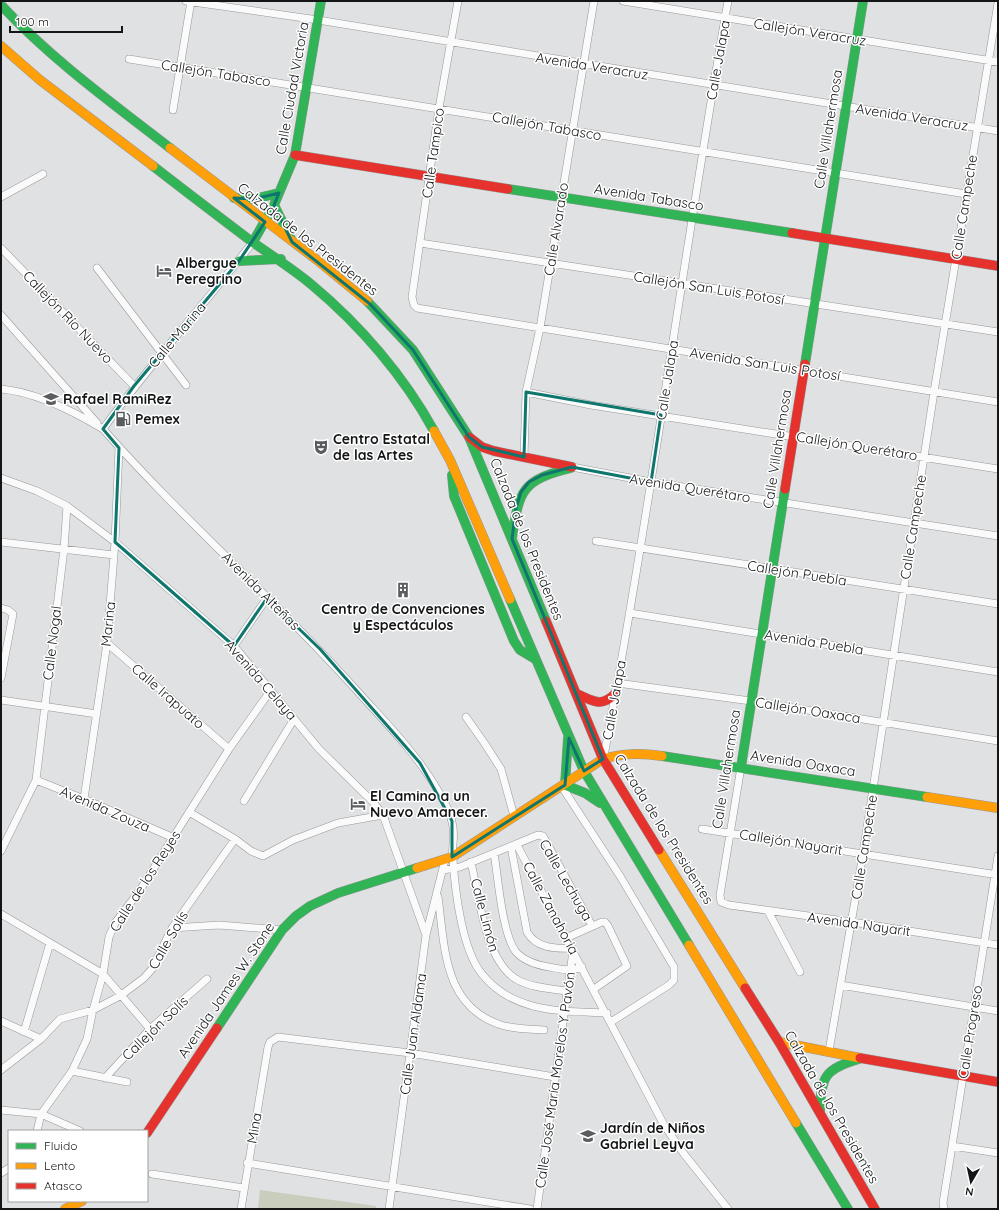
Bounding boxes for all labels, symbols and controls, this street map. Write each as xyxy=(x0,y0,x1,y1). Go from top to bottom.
scale bar xyxy=(10,8,122,34)
text: 100 m xyxy=(16,14,49,29)
street label: Callejón Veracruz xyxy=(752,14,868,50)
street label: Calle Jalapa xyxy=(702,19,734,101)
street label: Calle Ciudad Victoria xyxy=(271,20,313,156)
street label: Avenida Veracruz xyxy=(534,48,650,84)
street label: Callejón Tabasco xyxy=(160,55,272,91)
street label: Calle Villahermosa xyxy=(810,68,846,190)
street label: Avenida Veracruz xyxy=(854,99,970,135)
street label: Calle Tampico xyxy=(418,107,448,199)
street label: Callejón Tabasco xyxy=(491,108,603,144)
street label: Calle Campeche xyxy=(947,153,981,261)
street label: Calzada de los Presidentes xyxy=(234,178,382,300)
street label: Avenida Tabasco xyxy=(593,179,705,215)
street label: Calle Alvarado xyxy=(540,181,572,277)
place label: Albergue Peregrino xyxy=(176,254,242,288)
hotel icon: Albergue Peregrino xyxy=(155,262,173,280)
street label: Callejón Río Nuevo xyxy=(19,267,117,367)
street label: Callejón San Luis Potosí xyxy=(632,267,786,309)
street label: Calle Marina xyxy=(144,298,210,372)
street label: Calle Jalapa xyxy=(652,339,682,421)
street label: Avenida San Luis Potosí xyxy=(688,343,842,385)
street label: Calle Villahermosa xyxy=(759,388,795,510)
school or university icon: Rafael RamiRez xyxy=(42,390,60,408)
place label: Rafael RamiRez xyxy=(63,390,172,408)
fuel station icon: Pemex xyxy=(114,410,132,428)
place label: Pemex xyxy=(135,410,180,428)
street label: Callejón Querétaro xyxy=(795,428,919,464)
place label: Centro Estatal de las Artes xyxy=(333,430,430,464)
theatre icon: Centro Estatal de las Artes xyxy=(312,438,330,456)
street label: Calzada de los Presidentes xyxy=(486,455,568,623)
street label: Avenida Querétaro xyxy=(628,470,752,506)
street label: Calle Campeche xyxy=(896,473,930,581)
street label: Avenida Alteñas xyxy=(218,548,304,634)
street label: Callejón Puebla xyxy=(746,556,848,590)
building icon: Centro de Convenciones y Espectáculos xyxy=(394,581,412,599)
place label: Centro de Convenciones y Espectáculos xyxy=(321,600,485,634)
street label: Marina xyxy=(97,601,119,647)
street label: Calle Nogal xyxy=(39,605,65,681)
street label: Avenida Puebla xyxy=(763,625,865,659)
street label: Avenida Celaya xyxy=(221,636,301,724)
street label: Calle Irapuato xyxy=(128,659,208,733)
street label: Calle Jalapa xyxy=(598,659,630,741)
street label: Callejón Oaxaca xyxy=(754,693,862,727)
street label: Calle Villahermosa xyxy=(708,708,744,830)
street label: Avenida Oaxaca xyxy=(749,746,857,780)
street label: Calzada de los Presidentes xyxy=(610,751,718,907)
street label: Avenida Zouza xyxy=(57,782,153,836)
place label: El Camino a un Nuevo Amanecer. xyxy=(370,787,488,821)
street label: Calle Campeche xyxy=(847,793,881,901)
hotel icon: El Camino a un Nuevo Amanecer. xyxy=(349,795,367,813)
street label: Callejón Nayarit xyxy=(738,825,844,859)
street label: Calle de los Reyes xyxy=(106,827,184,935)
street label: Calle Lechuga xyxy=(535,836,597,924)
street label: Calle Zanahoria xyxy=(519,858,583,958)
street label: Calle Limón xyxy=(467,876,503,954)
street label: Calle Solís xyxy=(144,907,192,973)
street label: Avenida Nayarit xyxy=(806,908,912,940)
street label: Avenida James W. Stone xyxy=(174,918,278,1061)
street label: Calle José María Morelos Y Pavón xyxy=(531,971,579,1189)
street label: Calle Juan Aldama xyxy=(396,972,430,1096)
street label: Calle Progreso xyxy=(954,984,986,1080)
street label: Callejón Solís xyxy=(118,992,192,1064)
street label: Calzada de los Presidentes xyxy=(781,1027,883,1187)
street label: Mina xyxy=(242,1111,266,1145)
place label: Jardín de Niños Gabriel Leyva xyxy=(600,1119,705,1153)
school or university icon: Jardín de Niños Gabriel Leyva xyxy=(579,1127,597,1145)
legend xyxy=(8,1130,148,1202)
text: Fluido xyxy=(44,1138,77,1153)
text: Lento xyxy=(44,1158,75,1173)
north arrow xyxy=(951,1162,991,1202)
text: Atasco xyxy=(44,1178,82,1193)
text: N xyxy=(964,1184,975,1199)

